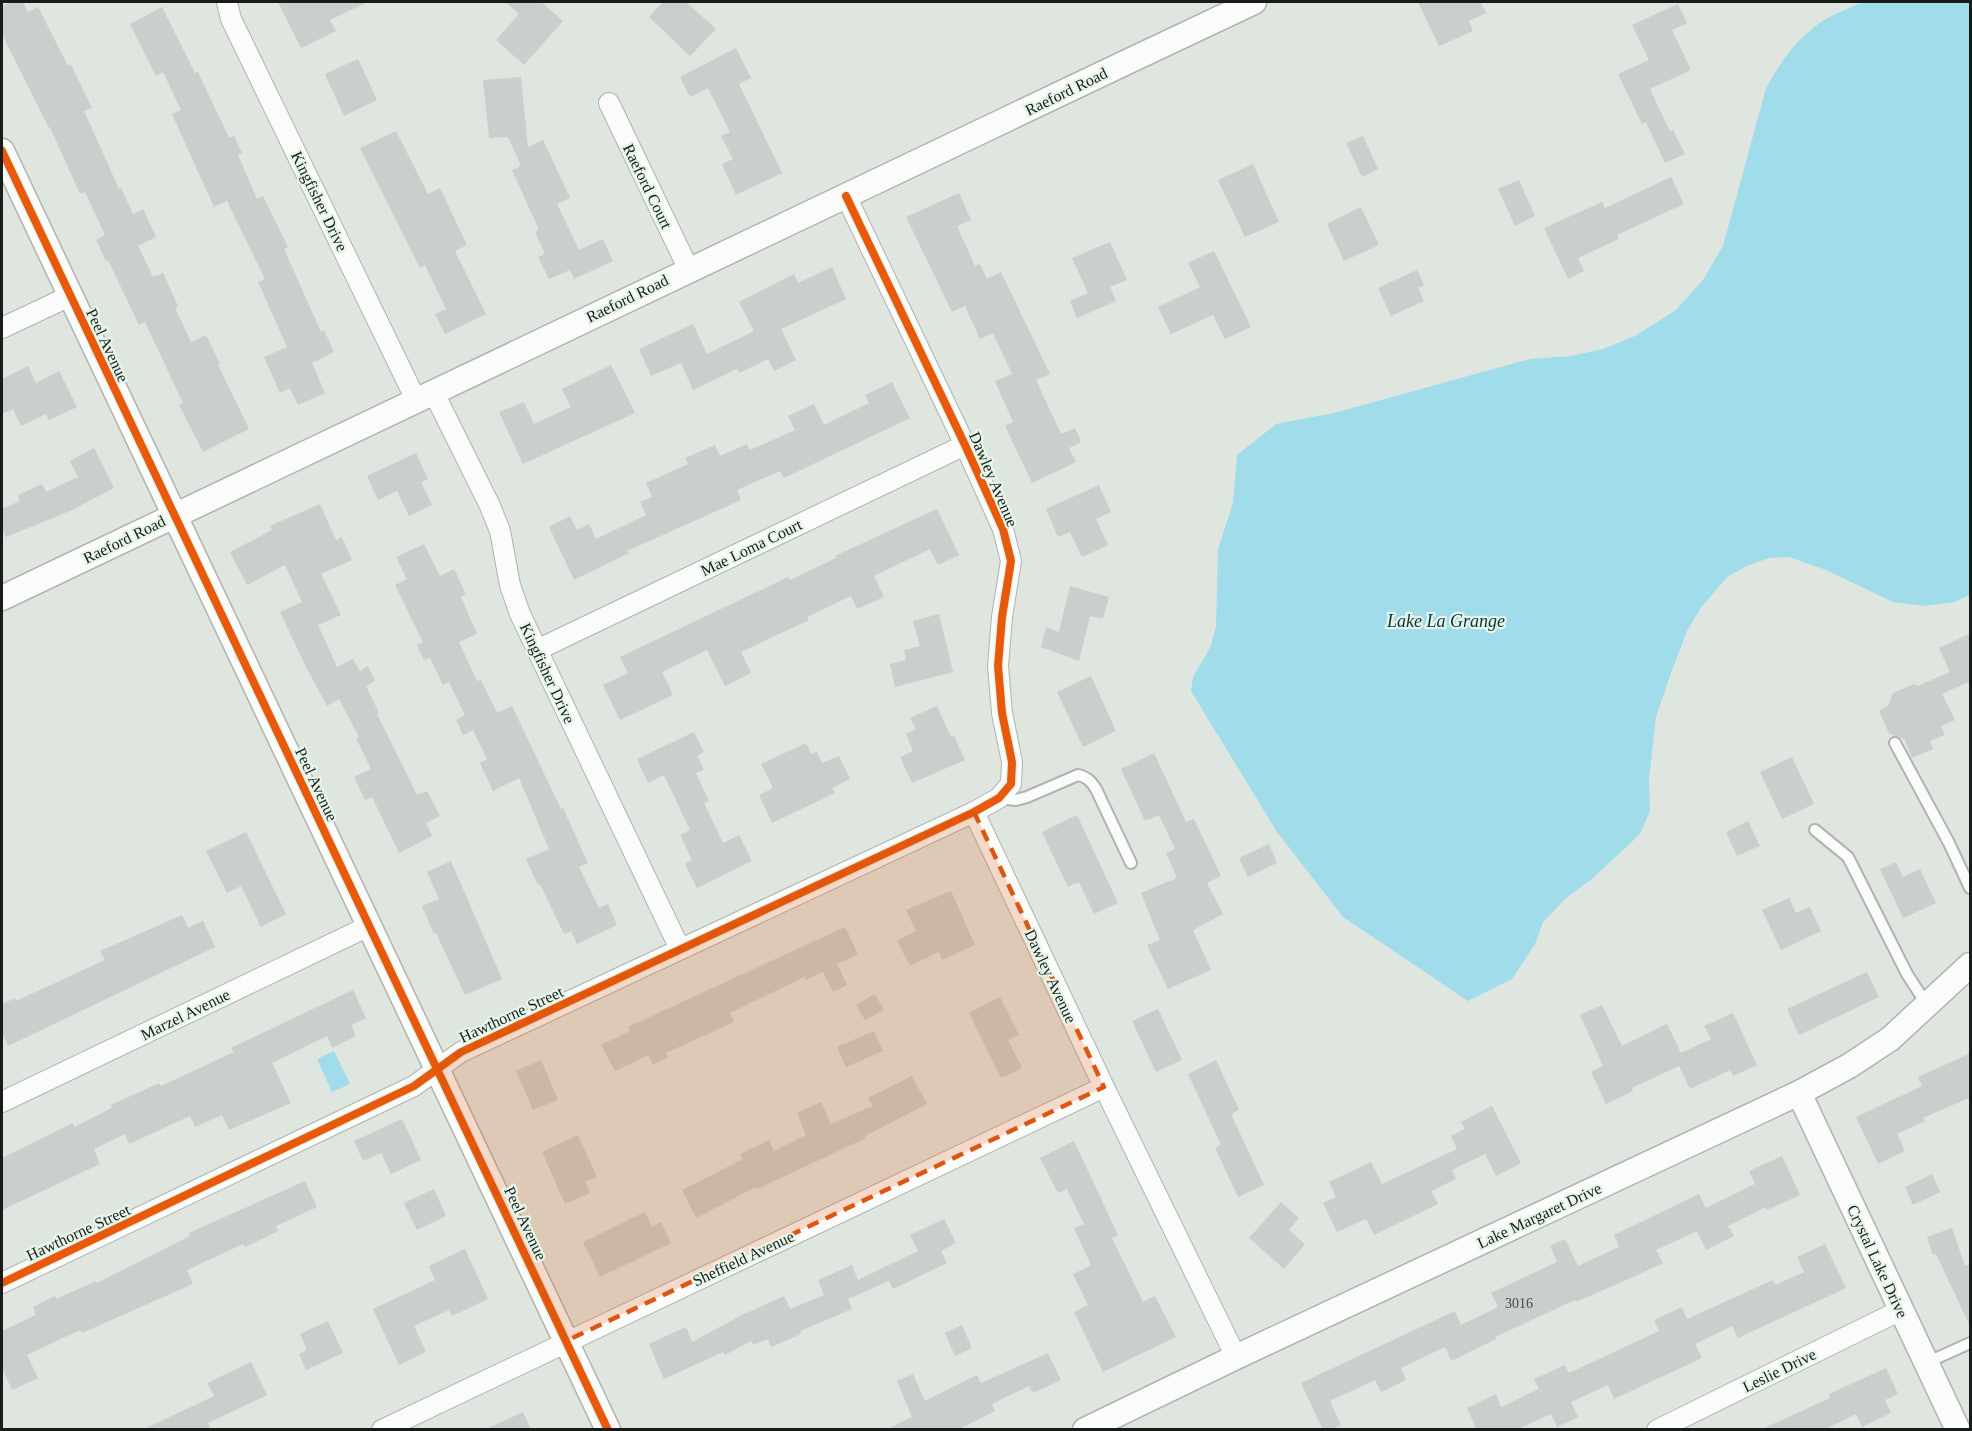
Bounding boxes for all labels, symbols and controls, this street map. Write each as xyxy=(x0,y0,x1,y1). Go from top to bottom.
street label: Raeford Road xyxy=(1022,64,1110,119)
street label: Raeford Court xyxy=(620,141,676,232)
street label: Kingfisher Drive xyxy=(287,149,351,254)
street label: Raeford Road xyxy=(583,271,671,326)
street label: Peel Avenue xyxy=(83,306,132,385)
street label: Dawley Avenue xyxy=(965,429,1021,530)
street label: Raeford Road xyxy=(80,512,168,567)
street label: Mae Loma Court xyxy=(698,515,805,579)
water label: Lake La Grange xyxy=(1386,611,1505,631)
street label: Kingfisher Drive xyxy=(516,620,578,727)
street label: Peel Avenue xyxy=(292,745,341,824)
street label: Dawley Avenue xyxy=(1020,927,1080,1026)
street label: Hawthorne Street xyxy=(457,983,566,1046)
street label: Marzel Avenue xyxy=(138,986,233,1043)
street label: Lake Margaret Drive xyxy=(1475,1179,1604,1253)
street label: Peel Avenue xyxy=(501,1184,550,1263)
street label: Hawthorne Street xyxy=(24,1201,133,1264)
street label: Crystal Lake Drive xyxy=(1843,1202,1911,1321)
street label: Sheffield Avenue xyxy=(690,1227,797,1289)
house number: 3016 xyxy=(1505,1296,1533,1311)
street label: Leslie Drive xyxy=(1740,1345,1819,1396)

